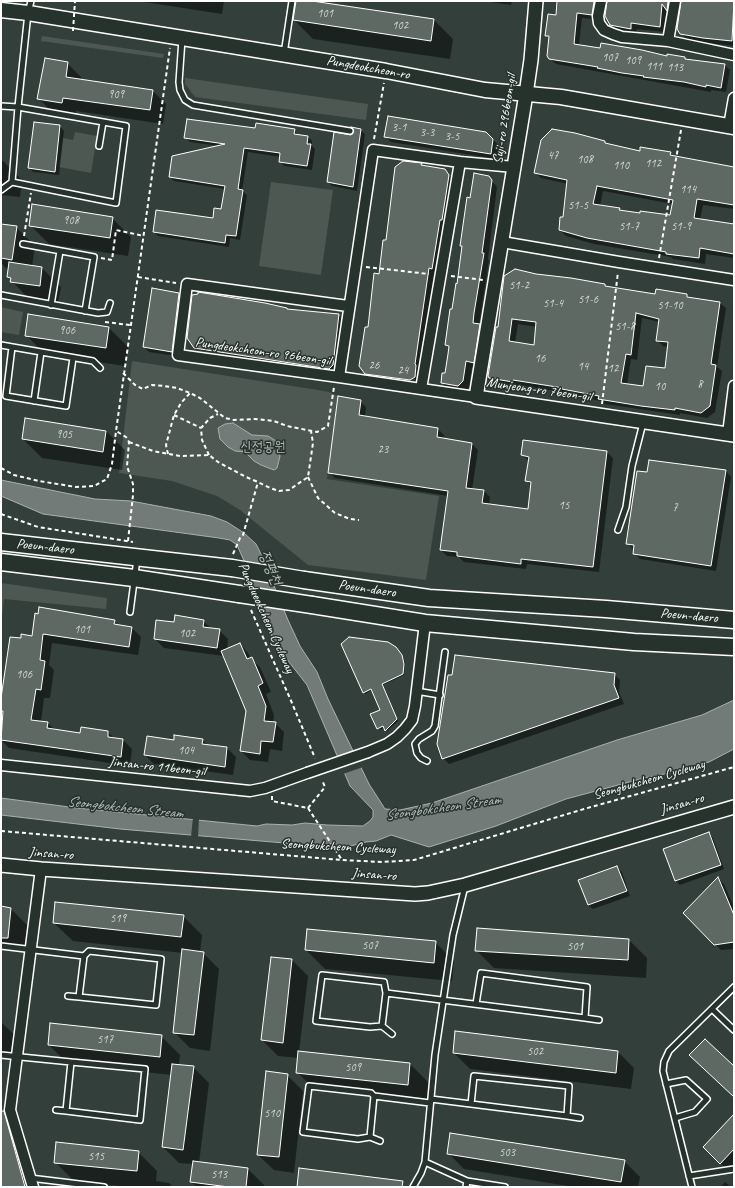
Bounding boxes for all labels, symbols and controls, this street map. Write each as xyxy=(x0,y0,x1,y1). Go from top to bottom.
house number: 101 xyxy=(317,7,333,21)
house number: 102 xyxy=(392,19,408,33)
house number: 107 xyxy=(602,51,618,65)
street label: Pungdeokcheon-ro xyxy=(325,52,411,84)
house number: 109 xyxy=(625,54,641,68)
house number: 111 xyxy=(646,60,662,74)
house number: 113 xyxy=(667,61,683,75)
street label: Suji-ro 296beon-gil xyxy=(490,73,520,165)
house number: 909 xyxy=(108,88,124,102)
house number: 3-1 xyxy=(392,121,406,135)
house number: 3-3 xyxy=(420,126,434,140)
house number: 3-5 xyxy=(445,130,459,144)
house number: 47 xyxy=(548,149,558,163)
house number: 108 xyxy=(577,153,593,167)
house number: 112 xyxy=(645,157,661,171)
house number: 110 xyxy=(613,159,629,173)
house number: 114 xyxy=(680,183,696,197)
house number: 51-5 xyxy=(568,199,588,213)
house number: 908 xyxy=(63,214,79,228)
house number: 51-7 xyxy=(619,220,639,234)
house number: 51-9 xyxy=(671,220,691,234)
house number: 51-2 xyxy=(509,279,529,293)
house number: 51-6 xyxy=(578,293,598,307)
house number: 51-4 xyxy=(543,297,563,311)
house number: 51-10 xyxy=(657,299,683,313)
house number: 51-8 xyxy=(615,320,635,334)
house number: 906 xyxy=(59,324,75,338)
street label: Pungdeokcheon-ro 96beon-gil xyxy=(194,334,332,370)
house number: 16 xyxy=(535,352,545,366)
house number: 26 xyxy=(369,359,379,373)
house number: 14 xyxy=(578,360,588,374)
house number: 12 xyxy=(608,362,618,376)
house number: 24 xyxy=(398,364,408,378)
street label: Munjeong-ro 7beon-gil xyxy=(485,374,593,406)
house number: 8 xyxy=(697,378,703,392)
house number: 10 xyxy=(655,380,665,394)
house number: 905 xyxy=(56,428,72,442)
park label: 신정공원 xyxy=(240,439,286,455)
house number: 23 xyxy=(378,443,388,457)
house number: 15 xyxy=(559,499,569,513)
house number: 7 xyxy=(672,501,678,515)
street label: Poeun-daero xyxy=(15,536,75,558)
water label: 정평천 xyxy=(255,548,285,588)
street label: Pungdueokcheon Cycleway xyxy=(234,560,298,676)
street label: Poeun-daero xyxy=(337,577,397,601)
street label: Poeun-daero xyxy=(659,605,719,627)
house number: 101 xyxy=(74,623,90,637)
house number: 102 xyxy=(179,627,195,641)
house number: 106 xyxy=(16,668,32,682)
house number: 104 xyxy=(178,744,194,758)
street label: Jinsan-ro 11beon-gil xyxy=(108,754,206,780)
street label: Seongbukcheon Cycleway xyxy=(591,756,707,804)
street label: Jinsan-ro xyxy=(658,790,706,818)
water label: Seongbokcheon Stream xyxy=(384,791,502,825)
water label: Seongbokcheon Stream xyxy=(66,793,184,823)
street label: Seongbukcheon Cycleway xyxy=(280,836,396,858)
street label: Jinsan-ro xyxy=(28,844,74,864)
street label: Jinsan-ro xyxy=(351,865,397,885)
house number: 519 xyxy=(110,912,126,926)
house number: 507 xyxy=(362,939,378,953)
house number: 501 xyxy=(567,940,583,954)
house number: 517 xyxy=(97,1033,113,1047)
house number: 502 xyxy=(527,1045,543,1059)
house number: 509 xyxy=(345,1061,361,1075)
house number: 510 xyxy=(264,1107,280,1121)
house number: 503 xyxy=(499,1146,515,1160)
house number: 515 xyxy=(88,1150,104,1164)
house number: 513 xyxy=(211,1168,227,1182)

